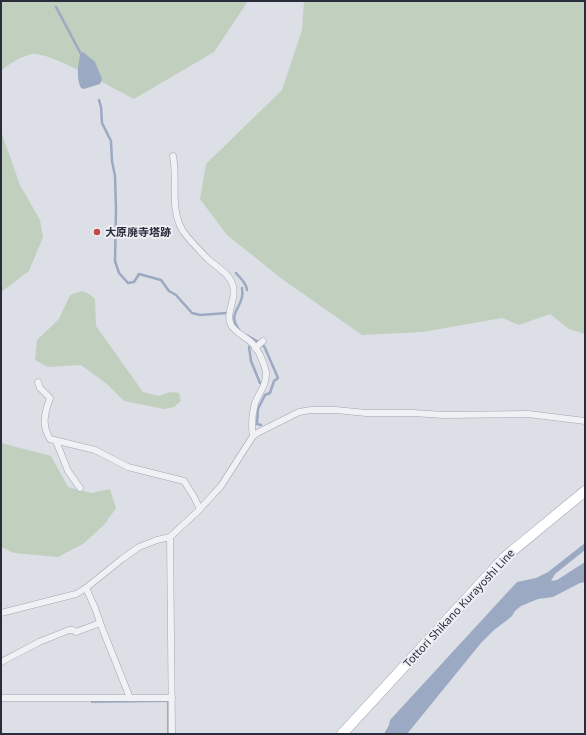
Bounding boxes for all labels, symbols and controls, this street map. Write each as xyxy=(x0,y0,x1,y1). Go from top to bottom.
place label: 大原廃寺塔跡 xyxy=(105,224,171,239)
marker: 大原廃寺塔跡 xyxy=(92,227,102,237)
street label: Tottori Shikano Kurayoshi Line xyxy=(400,545,518,670)

